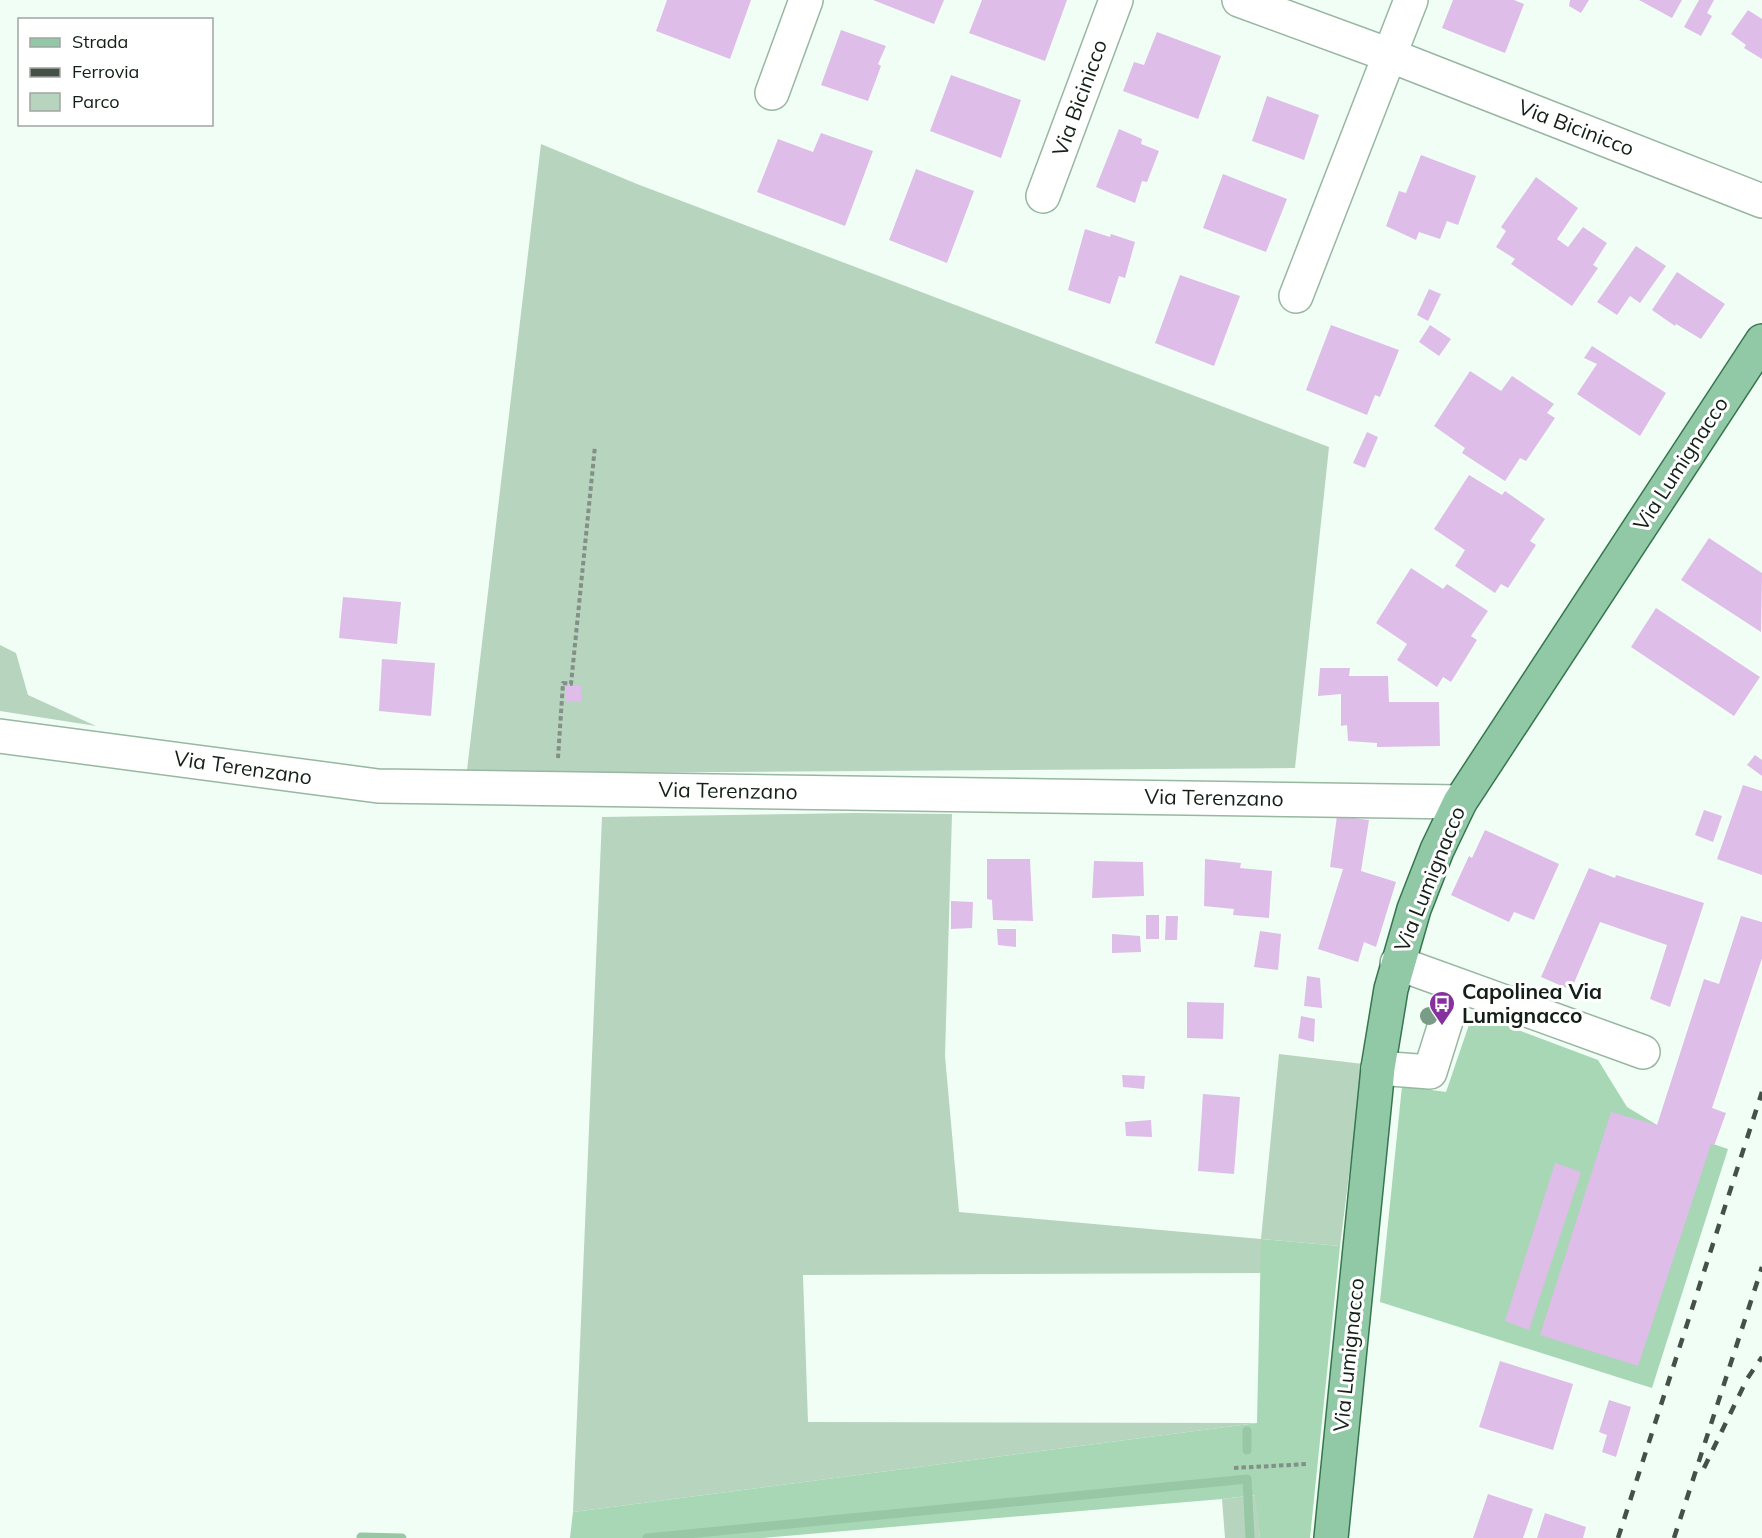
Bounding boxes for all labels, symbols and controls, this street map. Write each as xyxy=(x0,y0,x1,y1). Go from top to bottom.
legend xyxy=(18,18,213,126)
text: Strada xyxy=(72,30,128,53)
street label: Via Bicinicco xyxy=(1046,36,1112,159)
text: Ferrovia xyxy=(72,60,139,83)
text: Parco xyxy=(72,90,120,113)
street label: Via Bicinicco xyxy=(1515,93,1638,161)
street label: Via Lumignacco xyxy=(1627,392,1733,535)
street label: Via Terenzano xyxy=(172,744,314,790)
street label: Via Terenzano xyxy=(658,776,798,804)
street label: Via Terenzano xyxy=(1144,783,1284,811)
street label: Via Lumignacco xyxy=(1388,802,1470,955)
place label: Capolinea Via Lumignacco xyxy=(1462,978,1602,1028)
bus stop icon: Capolinea Via Lumignacco xyxy=(1427,989,1457,1027)
street label: Via Lumignacco xyxy=(1327,1277,1369,1433)

